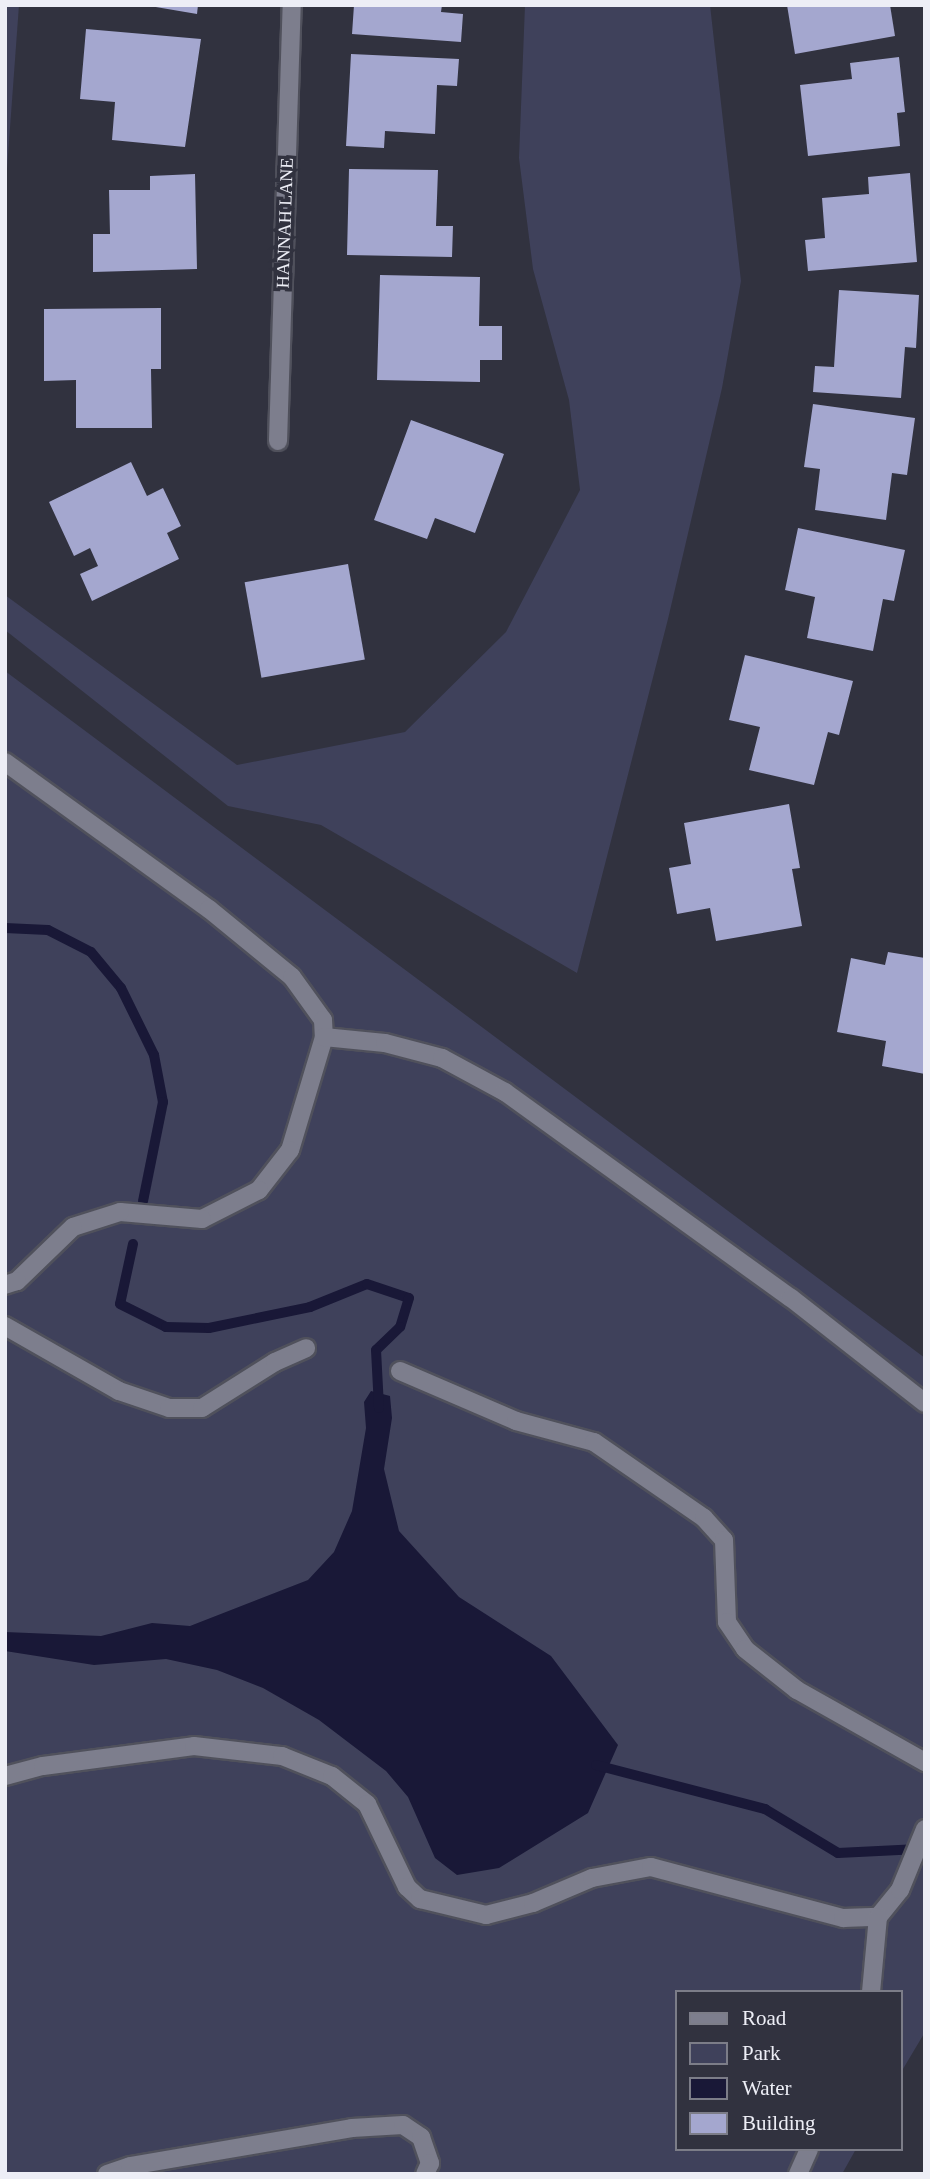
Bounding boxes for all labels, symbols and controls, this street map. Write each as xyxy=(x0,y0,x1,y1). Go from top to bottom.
street label: HANNAH LANE xyxy=(272,157,298,289)
legend xyxy=(674,1990,902,2151)
text: Road xyxy=(742,2006,786,2030)
text: Park xyxy=(742,2041,781,2065)
text: Water xyxy=(742,2076,792,2100)
text: Building xyxy=(742,2111,816,2135)

